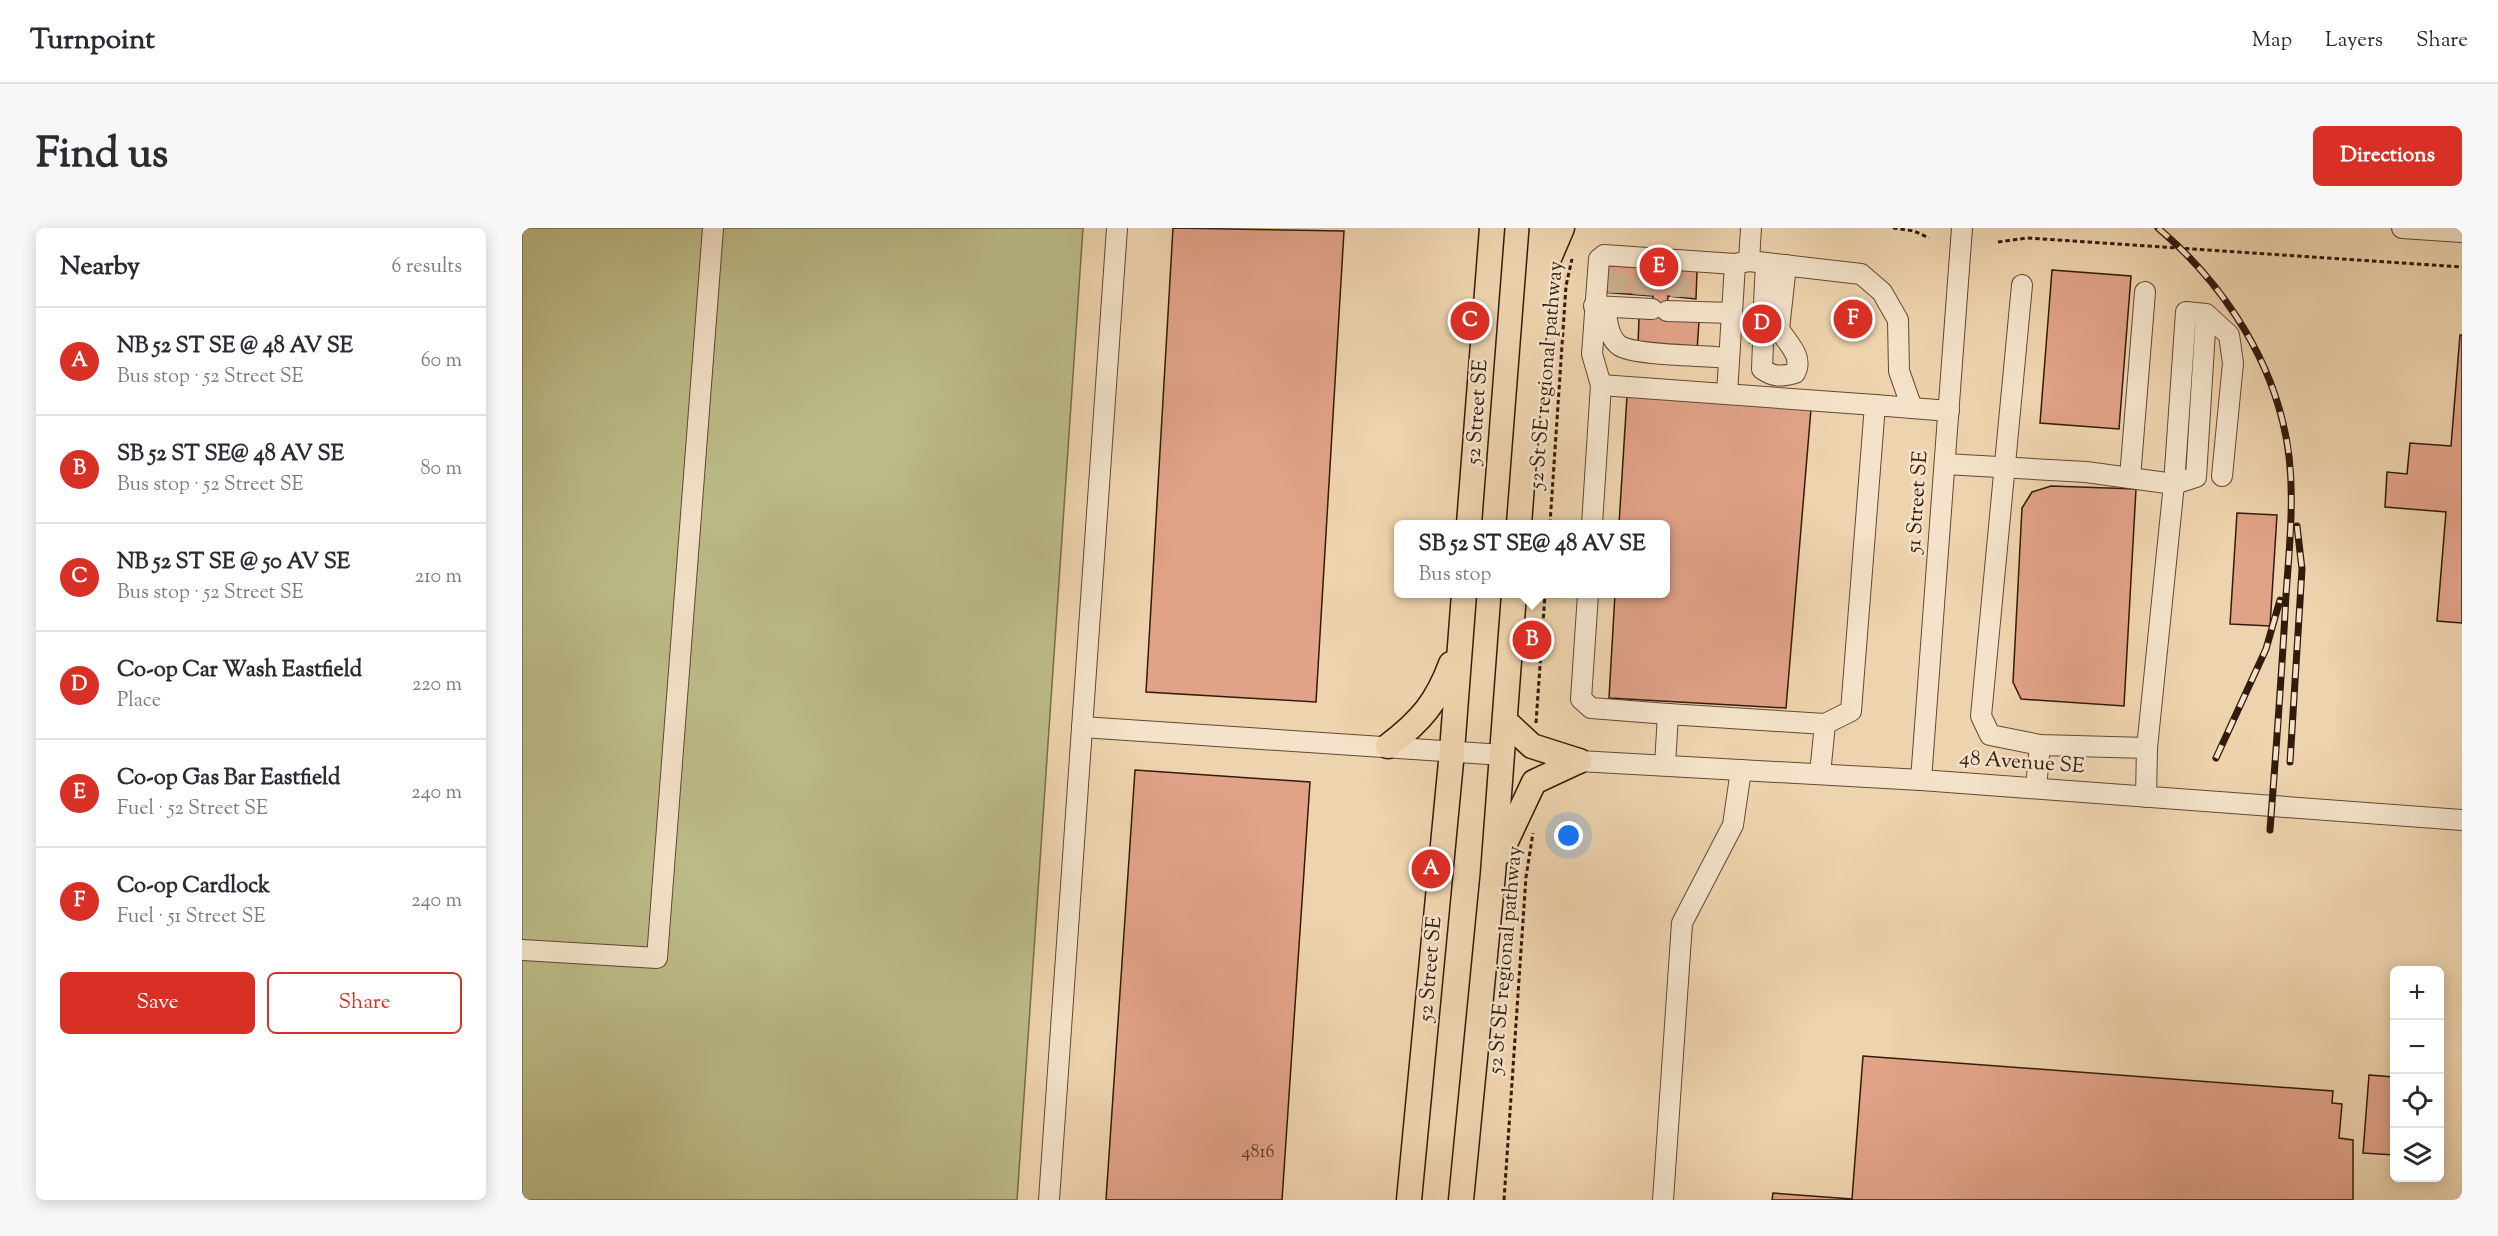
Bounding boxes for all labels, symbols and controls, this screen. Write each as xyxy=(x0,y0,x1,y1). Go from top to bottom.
text: Turnpoint xyxy=(30,21,155,61)
text: Map xyxy=(2252,26,2292,56)
text: Layers xyxy=(2325,26,2383,56)
text: Share xyxy=(2416,26,2468,56)
text: Find us xyxy=(36,126,168,186)
button: Directions xyxy=(2313,126,2462,186)
pin: E xyxy=(1640,244,1678,290)
text: Nearby xyxy=(60,249,140,286)
text: 6 results xyxy=(392,253,462,282)
street label: 52 St SE regional pathway xyxy=(1522,259,1572,491)
pin: F xyxy=(1834,296,1872,341)
pin: C xyxy=(1450,298,1490,344)
pin: D xyxy=(1742,302,1782,346)
text: NB 52 ST SE @ 48 AV SE xyxy=(117,331,353,363)
text: A xyxy=(71,347,88,376)
text: 60 m xyxy=(421,347,462,376)
street label: 52 Street SE xyxy=(1459,358,1497,467)
text: Bus stop · 52 Street SE xyxy=(117,363,304,392)
text: SB 52 ST SE@ 48 AV SE xyxy=(117,439,344,471)
street label: 51 Street SE xyxy=(1899,449,1937,555)
text: B xyxy=(73,455,86,484)
text: 80 m xyxy=(421,455,462,484)
text: Bus stop · 52 Street SE xyxy=(117,471,304,500)
popup xyxy=(1394,520,1670,598)
text: SB 52 ST SE@ 48 AV SE xyxy=(1419,529,1645,561)
text: NB 52 ST SE @ 50 AV SE xyxy=(117,547,350,579)
text: Bus stop xyxy=(1419,561,1491,590)
text: C xyxy=(71,563,88,592)
text: 210 m xyxy=(415,563,462,592)
text: Bus stop · 52 Street SE xyxy=(117,579,304,608)
pin: B xyxy=(1512,618,1552,662)
text: Co-op Car Wash Eastfield xyxy=(117,655,362,687)
text: D xyxy=(72,671,87,700)
text: 220 m xyxy=(412,671,462,700)
text: Place xyxy=(117,687,161,716)
street label: 48 Avenue SE xyxy=(1958,744,2086,782)
text: Co-op Gas Bar Eastfield xyxy=(117,763,340,795)
text: E xyxy=(73,779,86,808)
text: 240 m xyxy=(411,779,462,808)
text: Fuel · 52 Street SE xyxy=(117,795,268,824)
your location xyxy=(1554,821,1583,850)
street label: 52 St SE regional pathway xyxy=(1481,844,1531,1076)
pin: A xyxy=(1412,846,1450,892)
text: Co-op Cardlock xyxy=(117,871,270,903)
text: F xyxy=(74,887,85,916)
text: 240 m xyxy=(411,887,462,916)
text: Fuel · 51 Street SE xyxy=(117,903,265,932)
street label: 52 Street SE xyxy=(1411,915,1451,1024)
map controls xyxy=(2390,966,2444,1182)
button: + xyxy=(2390,966,2444,1020)
button: Save xyxy=(60,972,255,1034)
button: Share xyxy=(267,972,462,1034)
button: − xyxy=(2390,1020,2444,1074)
button: locate xyxy=(2390,1074,2444,1128)
button: layers xyxy=(2390,1128,2444,1182)
house number: 4816 xyxy=(1241,1140,1275,1166)

